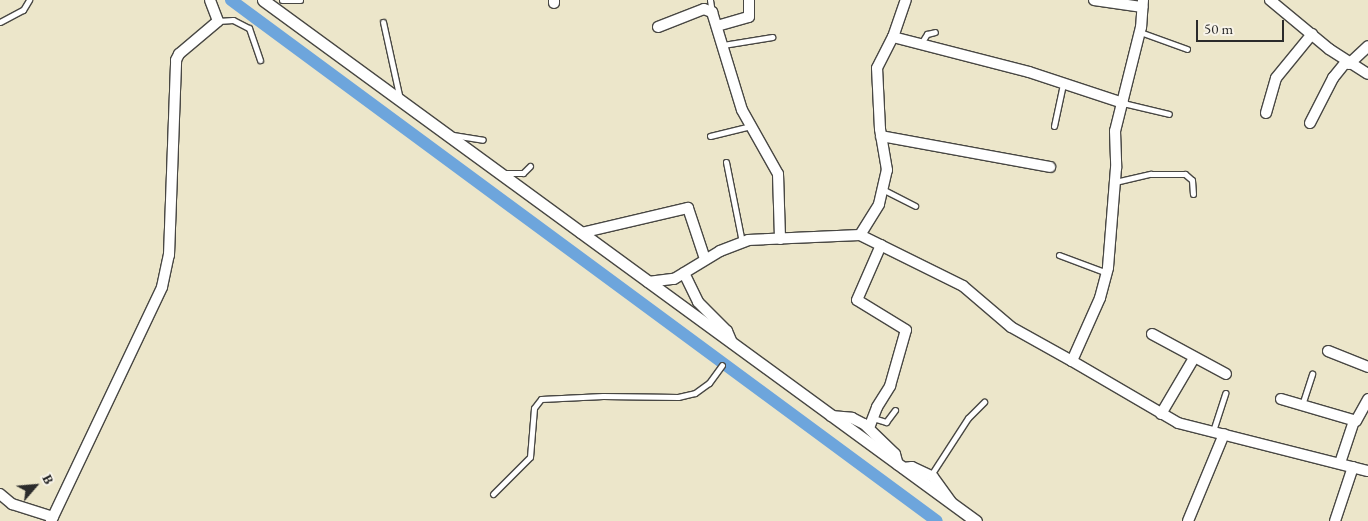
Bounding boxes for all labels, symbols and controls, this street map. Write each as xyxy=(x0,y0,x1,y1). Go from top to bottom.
scale bar xyxy=(1198,10,1286,42)
text: 50 m xyxy=(1204,19,1233,38)
north arrow xyxy=(10,461,60,511)
text: B xyxy=(38,471,58,487)

